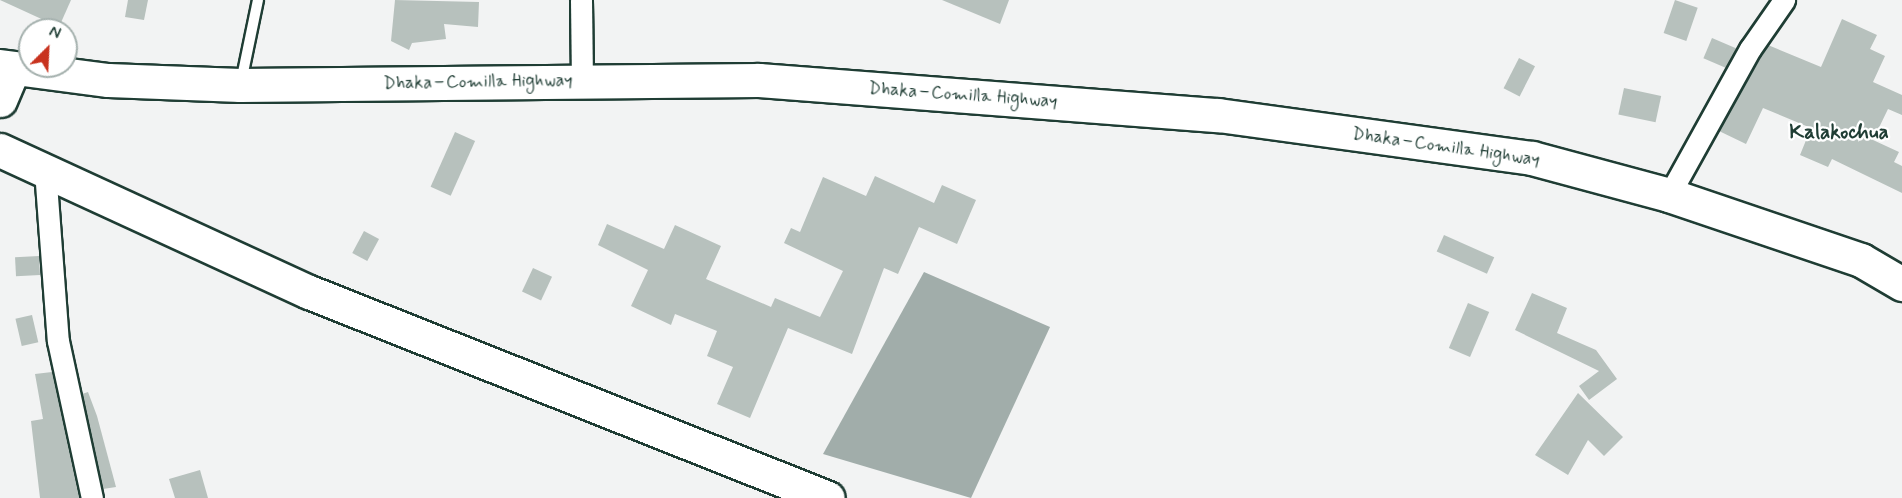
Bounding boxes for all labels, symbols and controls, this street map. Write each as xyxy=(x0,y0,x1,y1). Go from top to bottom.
north arrow xyxy=(18,18,78,78)
text: N xyxy=(46,21,64,45)
street label: Dhaka–Comilla Highway xyxy=(382,70,574,94)
street label: Dhaka–Comilla Highway xyxy=(867,78,1059,112)
district label: Kalakochua xyxy=(1789,119,1889,145)
street label: Dhaka–Comilla Highway xyxy=(1350,123,1542,171)

